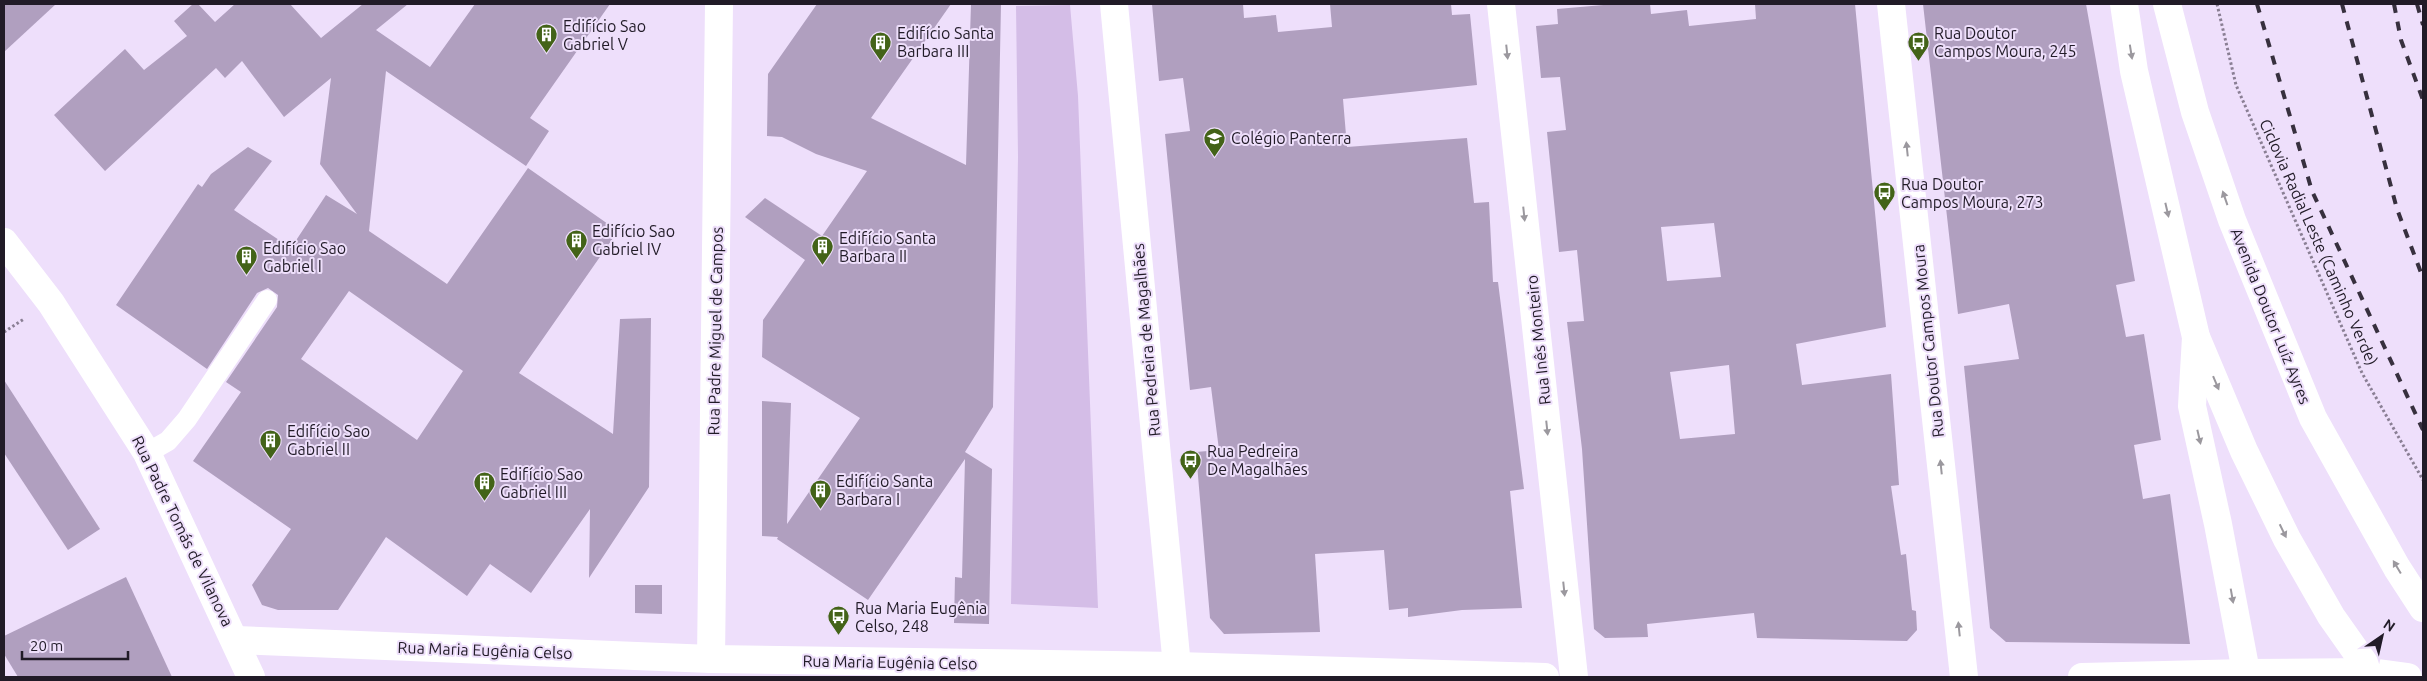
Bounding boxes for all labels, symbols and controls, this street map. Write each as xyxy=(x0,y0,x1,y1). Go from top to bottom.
place label: Edifício Sao Gabriel V xyxy=(563,17,646,53)
building icon: Edifício Sao Gabriel V xyxy=(535,23,559,54)
place label: Edifício Santa Barbara III xyxy=(897,24,994,60)
place label: Rua Doutor Campos Moura, 245 xyxy=(1934,24,2077,60)
building icon: Edifício Santa Barbara III xyxy=(869,30,893,61)
bus stop icon: Rua Doutor Campos Moura, 245 xyxy=(1906,30,1930,61)
one-way arrow xyxy=(2128,44,2136,60)
one-way arrow xyxy=(1503,45,1511,61)
street label: Ciclovia Radial Leste (Caminho Verde) xyxy=(2255,116,2382,368)
school or university icon: Colégio Panterra xyxy=(1203,126,1227,157)
place label: Colégio Panterra xyxy=(1231,129,1352,147)
one-way arrow xyxy=(1903,141,1911,157)
place label: Rua Doutor Campos Moura, 273 xyxy=(1901,175,2044,211)
bus stop icon: Rua Doutor Campos Moura, 273 xyxy=(1873,181,1897,212)
one-way arrow xyxy=(2221,190,2229,205)
one-way arrow xyxy=(2163,203,2171,218)
one-way arrow xyxy=(1520,206,1528,222)
place label: Edifício Sao Gabriel IV xyxy=(592,222,675,258)
street label: Avenida Doutor Luíz Ayres xyxy=(2227,225,2315,407)
street label: Rua Padre Miguel de Campos xyxy=(704,226,726,436)
building icon: Edifício Sao Gabriel IV xyxy=(564,228,588,259)
place label: Edifício Santa Barbara II xyxy=(839,229,936,265)
building icon: Edifício Santa Barbara II xyxy=(811,235,835,266)
place label: Edifício Sao Gabriel I xyxy=(263,239,346,275)
street label: Rua Pedreira de Magalhães xyxy=(1129,243,1163,437)
street label: Rua Doutor Campos Moura xyxy=(1909,244,1947,438)
building icon: Edifício Sao Gabriel I xyxy=(235,245,259,276)
street label: Rua Inês Monteiro xyxy=(1522,274,1554,406)
one-way arrow xyxy=(2212,376,2220,390)
one-way arrow xyxy=(1543,420,1551,436)
place label: Edifício Sao Gabriel II xyxy=(287,422,370,458)
building icon: Edifício Sao Gabriel II xyxy=(259,428,283,459)
one-way arrow xyxy=(2195,430,2203,445)
street label: Rua Padre Tomás de Vilanova xyxy=(129,433,237,629)
place label: Rua Pedreira De Magalhães xyxy=(1207,442,1308,478)
bus stop icon: Rua Pedreira De Magalhães xyxy=(1179,448,1203,479)
one-way arrow xyxy=(1937,459,1945,475)
place label: Edifício Sao Gabriel III xyxy=(500,465,583,501)
building icon: Edifício Sao Gabriel III xyxy=(472,471,496,502)
place label: Edifício Santa Barbara I xyxy=(836,472,933,508)
building icon: Edifício Santa Barbara I xyxy=(808,478,832,509)
one-way arrow xyxy=(2279,524,2287,538)
one-way arrow xyxy=(2393,560,2402,573)
one-way arrow xyxy=(1560,581,1568,597)
one-way arrow xyxy=(2228,589,2236,605)
place label: Rua Maria Eugênia Celso, 248 xyxy=(855,599,987,635)
bus stop icon: Rua Maria Eugênia Celso, 248 xyxy=(827,605,851,636)
north arrow xyxy=(2357,611,2407,661)
text: N xyxy=(2380,616,2398,635)
one-way arrow xyxy=(1955,620,1963,636)
scale bar xyxy=(22,628,129,660)
text: 20 m xyxy=(30,637,63,654)
street label: Rua Maria Eugênia Celso xyxy=(397,638,573,662)
street label: Rua Maria Eugênia Celso xyxy=(802,651,978,673)

